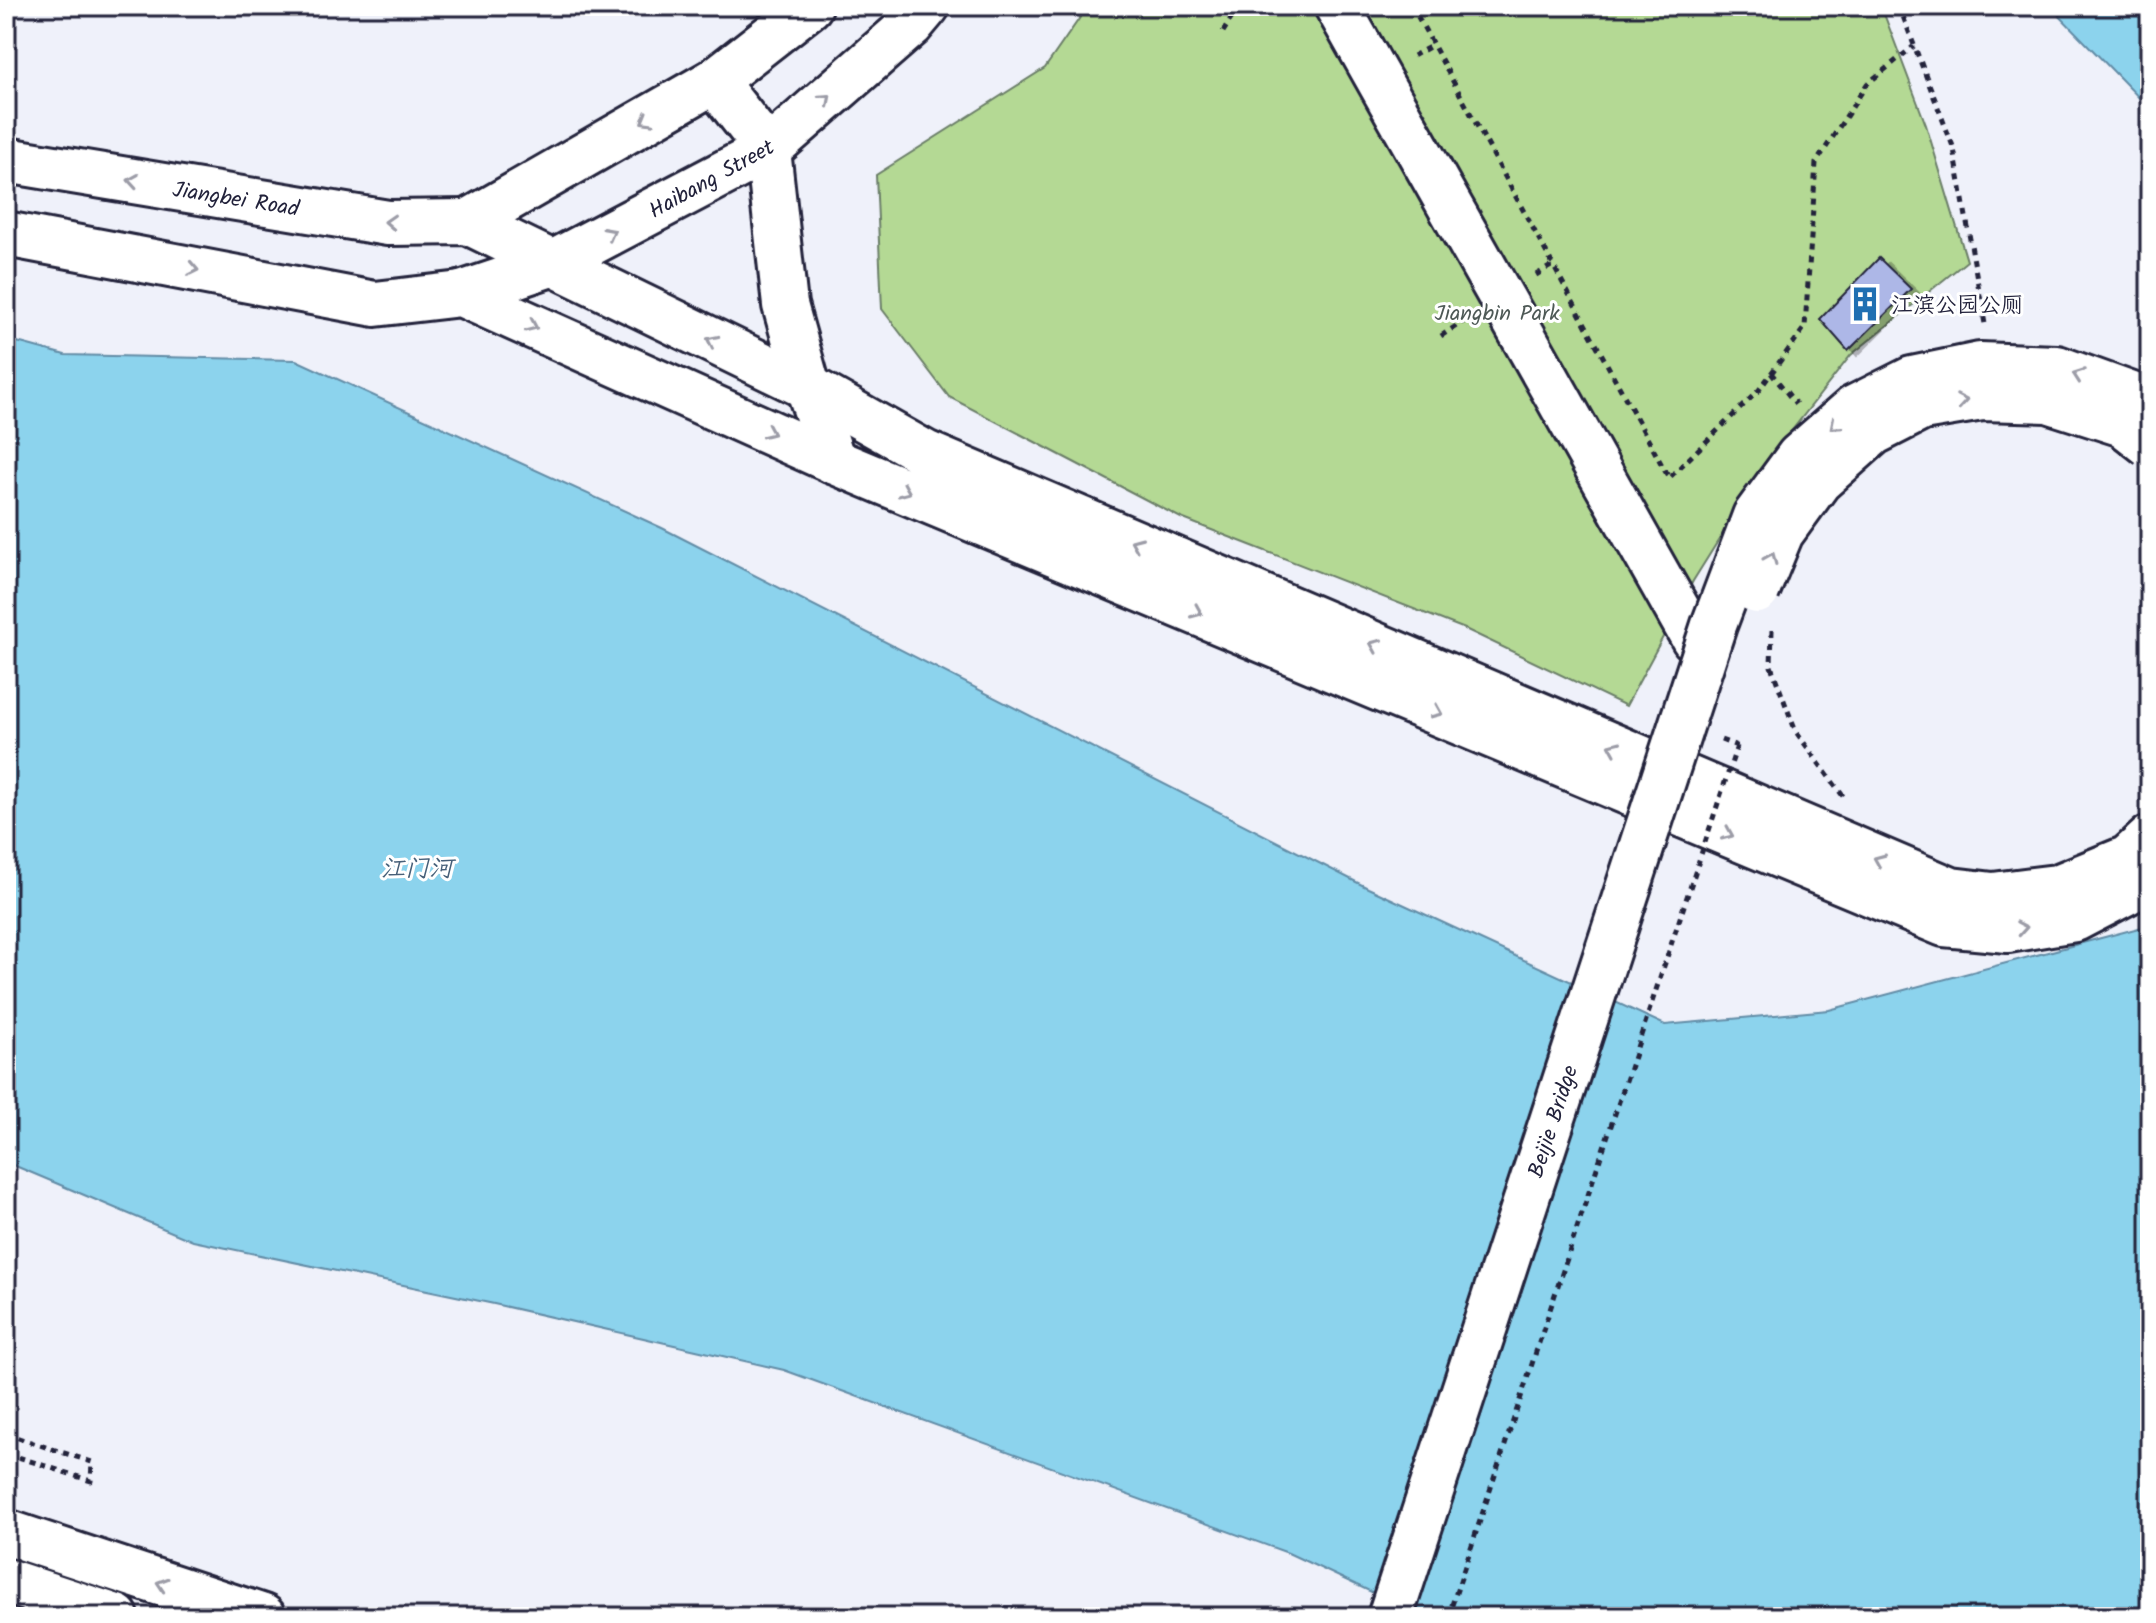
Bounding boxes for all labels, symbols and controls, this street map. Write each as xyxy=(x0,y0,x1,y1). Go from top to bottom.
one-way arrow xyxy=(817,94,832,109)
one-way arrow xyxy=(641,110,655,126)
street label: Haibang Street xyxy=(643,131,782,229)
one-way arrow xyxy=(126,173,140,190)
street label: Jiangbei Road xyxy=(170,173,302,228)
one-way arrow xyxy=(383,213,396,230)
one-way arrow xyxy=(602,228,617,243)
one-way arrow xyxy=(186,260,199,277)
building icon: 江滨公园公厕 xyxy=(1846,285,1884,323)
place label: 江滨公园公厕 xyxy=(1891,289,2023,324)
park label: Jiangbin Park xyxy=(1434,297,1560,332)
one-way arrow xyxy=(524,316,538,332)
one-way arrow xyxy=(706,335,721,351)
one-way arrow xyxy=(2072,369,2086,385)
one-way arrow xyxy=(1956,393,1969,410)
one-way arrow xyxy=(1829,415,1844,430)
one-way arrow xyxy=(761,423,776,439)
one-way arrow xyxy=(897,481,911,497)
one-way arrow xyxy=(1130,536,1144,552)
one-way arrow xyxy=(1761,552,1777,566)
one-way arrow xyxy=(1189,603,1203,619)
one-way arrow xyxy=(1369,638,1383,654)
one-way arrow xyxy=(1429,703,1443,719)
one-way arrow xyxy=(1608,740,1622,756)
one-way arrow xyxy=(1720,824,1734,840)
water label: 江门河 xyxy=(381,850,457,889)
one-way arrow xyxy=(1873,853,1887,869)
one-way arrow xyxy=(2015,920,2029,937)
street label: Beijie Bridge xyxy=(1520,1061,1589,1183)
one-way arrow xyxy=(156,1577,170,1593)

